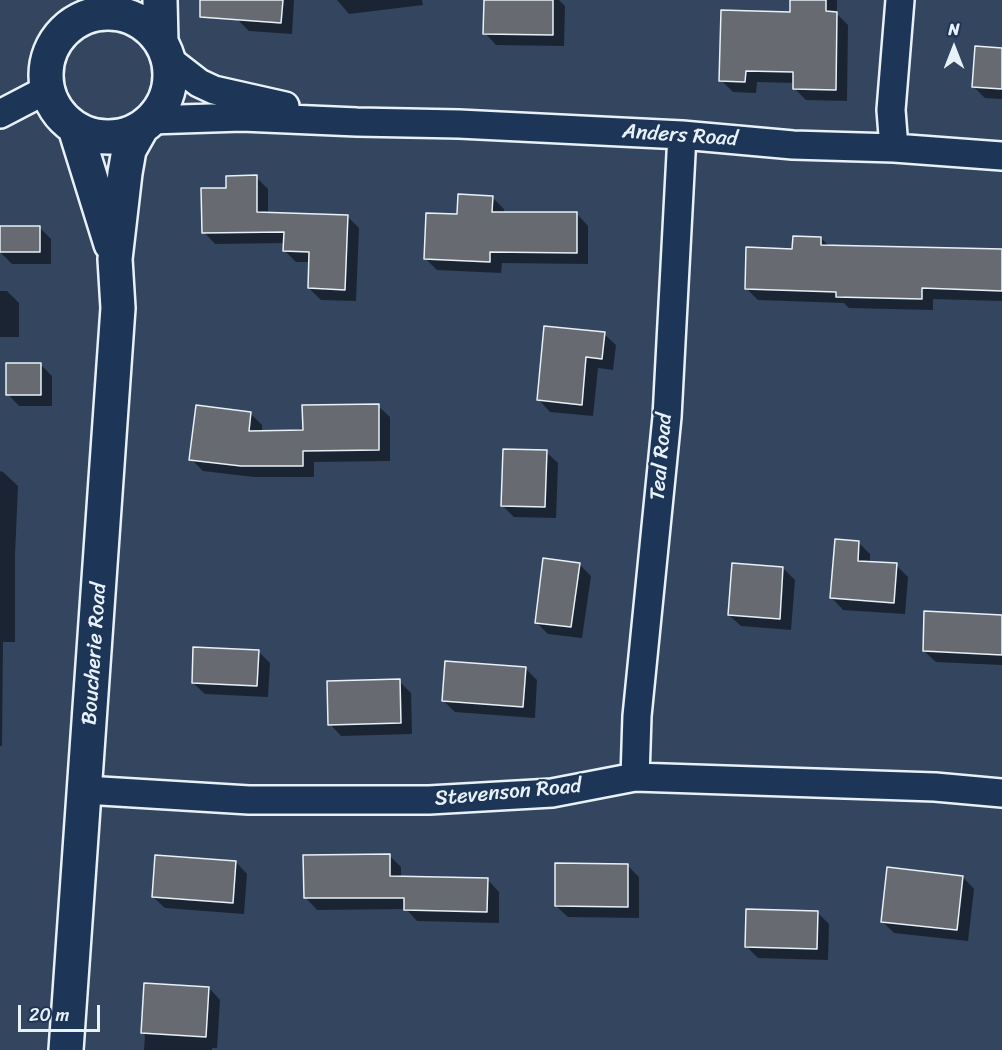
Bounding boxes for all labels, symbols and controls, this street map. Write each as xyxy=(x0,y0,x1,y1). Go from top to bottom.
text: N xyxy=(948,15,960,44)
north arrow xyxy=(924,18,984,78)
street label: Anders Road xyxy=(621,119,739,153)
street label: Teal Road xyxy=(646,412,678,502)
street label: Boucherie Road xyxy=(77,582,113,726)
street label: Stevenson Road xyxy=(434,774,582,812)
scale bar xyxy=(21,993,104,1031)
text: 20 m xyxy=(29,999,69,1031)

